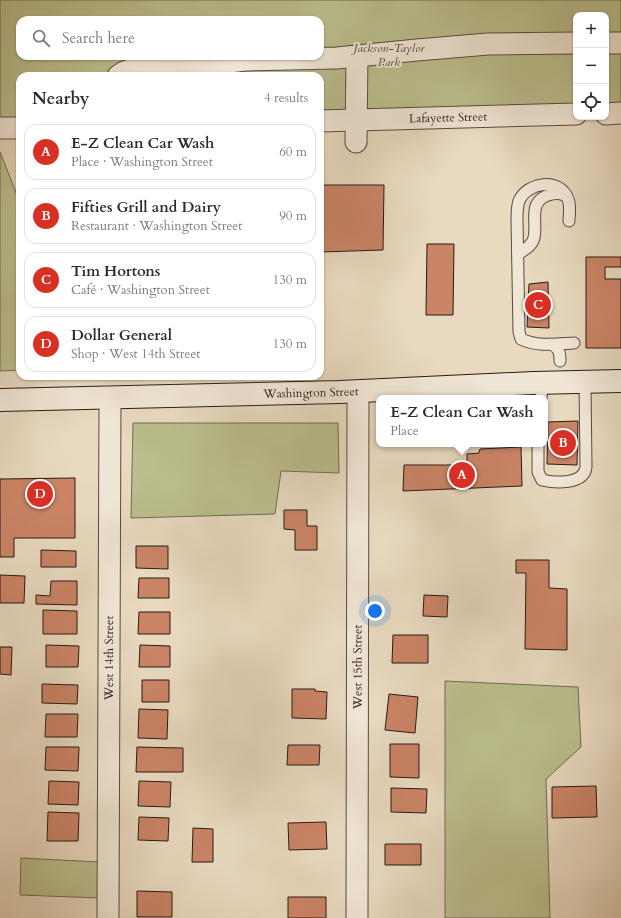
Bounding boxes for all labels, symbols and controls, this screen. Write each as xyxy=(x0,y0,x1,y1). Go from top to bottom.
map controls xyxy=(573,12,609,120)
button: + xyxy=(573,12,609,48)
search box xyxy=(16,16,324,60)
icon: search xyxy=(30,27,52,49)
text: Search here xyxy=(62,28,135,48)
park label: Jackson-Taylor Park xyxy=(351,40,425,70)
button: − xyxy=(573,48,609,84)
button: locate xyxy=(573,84,609,120)
text: Nearby xyxy=(32,87,89,110)
text: 4 results xyxy=(264,89,308,107)
street label: Lafayette Street xyxy=(409,108,487,127)
text: E-Z Clean Car Wash xyxy=(71,133,214,153)
text: A xyxy=(41,143,51,161)
text: 60 m xyxy=(279,143,307,161)
text: Place · Washington Street xyxy=(71,153,213,171)
text: Fifties Grill and Dairy xyxy=(71,197,221,217)
text: B xyxy=(41,207,51,225)
text: 90 m xyxy=(279,207,307,225)
text: Restaurant · Washington Street xyxy=(71,217,242,235)
text: Tim Hortons xyxy=(71,261,160,281)
text: C xyxy=(41,271,51,289)
text: 130 m xyxy=(273,271,307,289)
text: Café · Washington Street xyxy=(71,281,210,299)
pin: C xyxy=(525,290,551,320)
text: Dollar General xyxy=(71,325,172,345)
text: D xyxy=(40,335,52,353)
text: 130 m xyxy=(273,335,307,353)
text: Shop · West 14th Street xyxy=(71,345,200,363)
street label: Washington Street xyxy=(262,383,359,402)
popup xyxy=(376,395,548,447)
text: E-Z Clean Car Wash xyxy=(390,402,534,422)
text: Place xyxy=(390,422,419,440)
pin: B xyxy=(550,428,576,458)
pin: A xyxy=(449,460,475,490)
pin: D xyxy=(27,479,53,509)
your location xyxy=(365,601,385,621)
street label: West 14th Street xyxy=(101,615,117,701)
street label: West 15th Street xyxy=(349,624,366,710)

